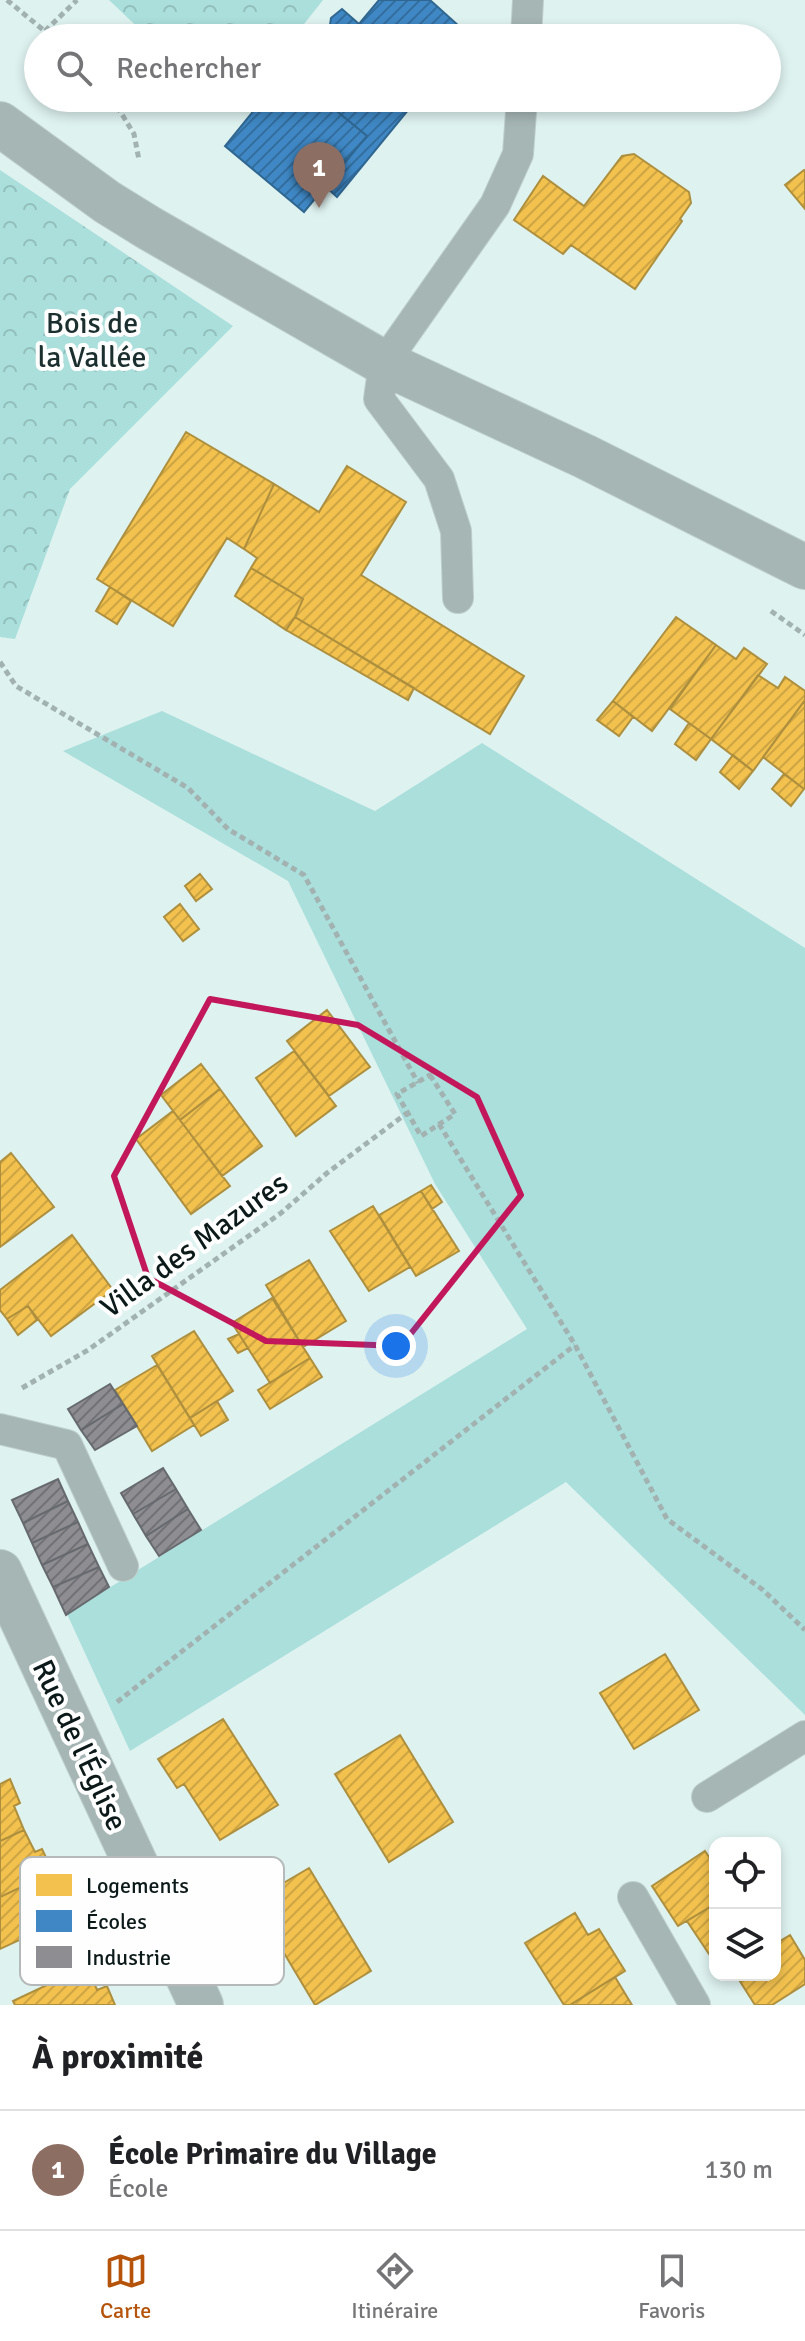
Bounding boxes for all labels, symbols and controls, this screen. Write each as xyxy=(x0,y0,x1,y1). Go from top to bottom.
search box xyxy=(24,24,781,112)
icon: search xyxy=(52,46,96,90)
text: Rechercher xyxy=(116,50,261,87)
pin: 1 xyxy=(293,142,345,208)
park label: Bois de la Vallée xyxy=(38,305,146,376)
street label: Villa des Mazures xyxy=(93,1165,295,1326)
your location xyxy=(376,1326,416,1366)
street label: Rue de l'Église xyxy=(24,1654,135,1837)
map controls xyxy=(709,1837,781,1981)
button: locate xyxy=(709,1837,781,1909)
legend xyxy=(20,1857,284,1985)
text: Logements xyxy=(86,1872,189,1899)
text: Écoles xyxy=(86,1908,147,1935)
button: layers xyxy=(709,1909,781,1981)
text: Industrie xyxy=(86,1944,171,1971)
text: À proximité xyxy=(32,2036,203,2078)
text: École Primaire du Village xyxy=(108,2136,437,2173)
text: 1 xyxy=(51,2154,65,2186)
text: 130 m xyxy=(704,2154,773,2186)
text: École xyxy=(108,2173,168,2205)
tab: Carte xyxy=(100,2249,151,2324)
tab: Itinéraire xyxy=(351,2249,438,2324)
tab: Favoris xyxy=(638,2249,705,2324)

